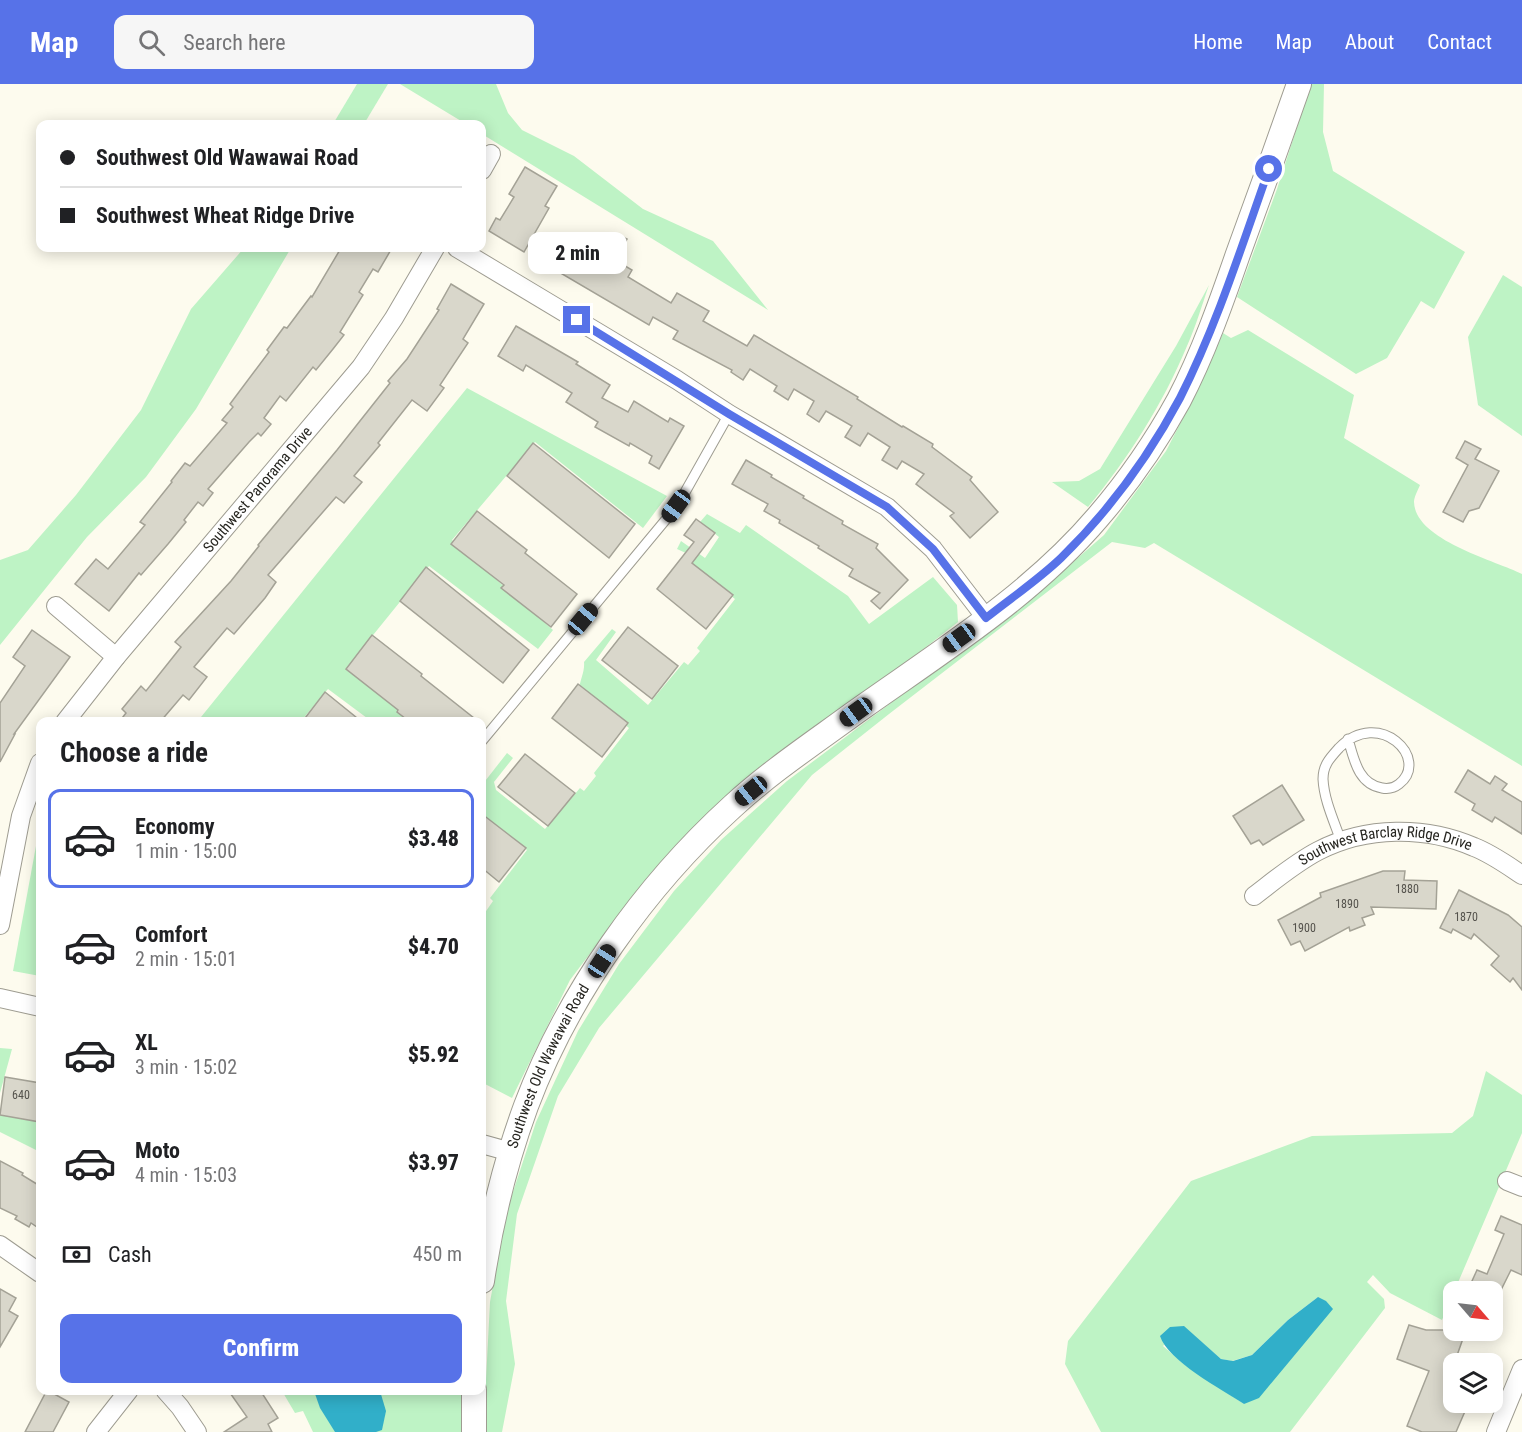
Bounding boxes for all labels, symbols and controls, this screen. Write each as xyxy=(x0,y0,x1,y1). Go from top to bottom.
search box xyxy=(114,15,534,69)
text: Map xyxy=(30,26,78,59)
icon: search xyxy=(135,26,168,59)
text: Search here xyxy=(183,30,286,55)
text: Home xyxy=(1193,30,1243,54)
text: Map xyxy=(1276,30,1312,54)
text: About xyxy=(1345,30,1394,54)
text: Contact xyxy=(1427,30,1492,54)
text: Southwest Old Wawawai Road xyxy=(96,145,358,170)
route start xyxy=(1255,155,1282,182)
text: Southwest Wheat Ridge Drive xyxy=(96,203,354,228)
callout: 2 min xyxy=(528,233,626,275)
text: 2 min xyxy=(555,241,600,265)
route end xyxy=(563,306,590,333)
street label: Southwest Panorama Drive xyxy=(199,423,316,556)
car xyxy=(658,486,694,526)
car xyxy=(565,599,601,639)
car xyxy=(939,620,979,656)
car xyxy=(836,694,876,730)
text: Choose a ride xyxy=(60,737,208,769)
car xyxy=(731,773,771,809)
icon: car xyxy=(63,812,117,866)
text: Economy xyxy=(135,814,215,839)
street label: Southwest Barclay Ridge Drive xyxy=(1295,823,1475,869)
text: $3.48 xyxy=(408,826,459,851)
text: 1 min · 15:00 xyxy=(135,839,237,863)
house number: 1880 xyxy=(1395,882,1419,896)
house number: 1890 xyxy=(1335,897,1359,911)
house number: 1870 xyxy=(1454,910,1478,924)
icon: car xyxy=(63,920,117,974)
house number: 1900 xyxy=(1292,921,1316,935)
text: Comfort xyxy=(135,922,208,947)
text: $4.70 xyxy=(408,934,459,959)
car xyxy=(585,941,619,981)
text: 2 min · 15:01 xyxy=(135,947,237,971)
street label: Southwest Old Wawawai Road xyxy=(503,981,593,1150)
icon: car xyxy=(63,1028,117,1082)
text: XL xyxy=(135,1030,158,1055)
text: $5.92 xyxy=(408,1042,459,1067)
text: 3 min · 15:02 xyxy=(135,1055,237,1079)
house number: 640 xyxy=(12,1088,30,1102)
icon: car xyxy=(63,1136,117,1190)
text: Moto xyxy=(135,1138,180,1163)
text: $3.97 xyxy=(408,1150,459,1175)
text: 4 min · 15:03 xyxy=(135,1163,237,1187)
icon: cash xyxy=(60,1238,93,1271)
text: Cash xyxy=(108,1242,152,1267)
text: 450 m xyxy=(413,1242,462,1266)
north arrow xyxy=(1443,1281,1503,1341)
map controls xyxy=(1443,1281,1503,1413)
button: Confirm xyxy=(60,1314,462,1383)
button: layers xyxy=(1443,1353,1503,1413)

